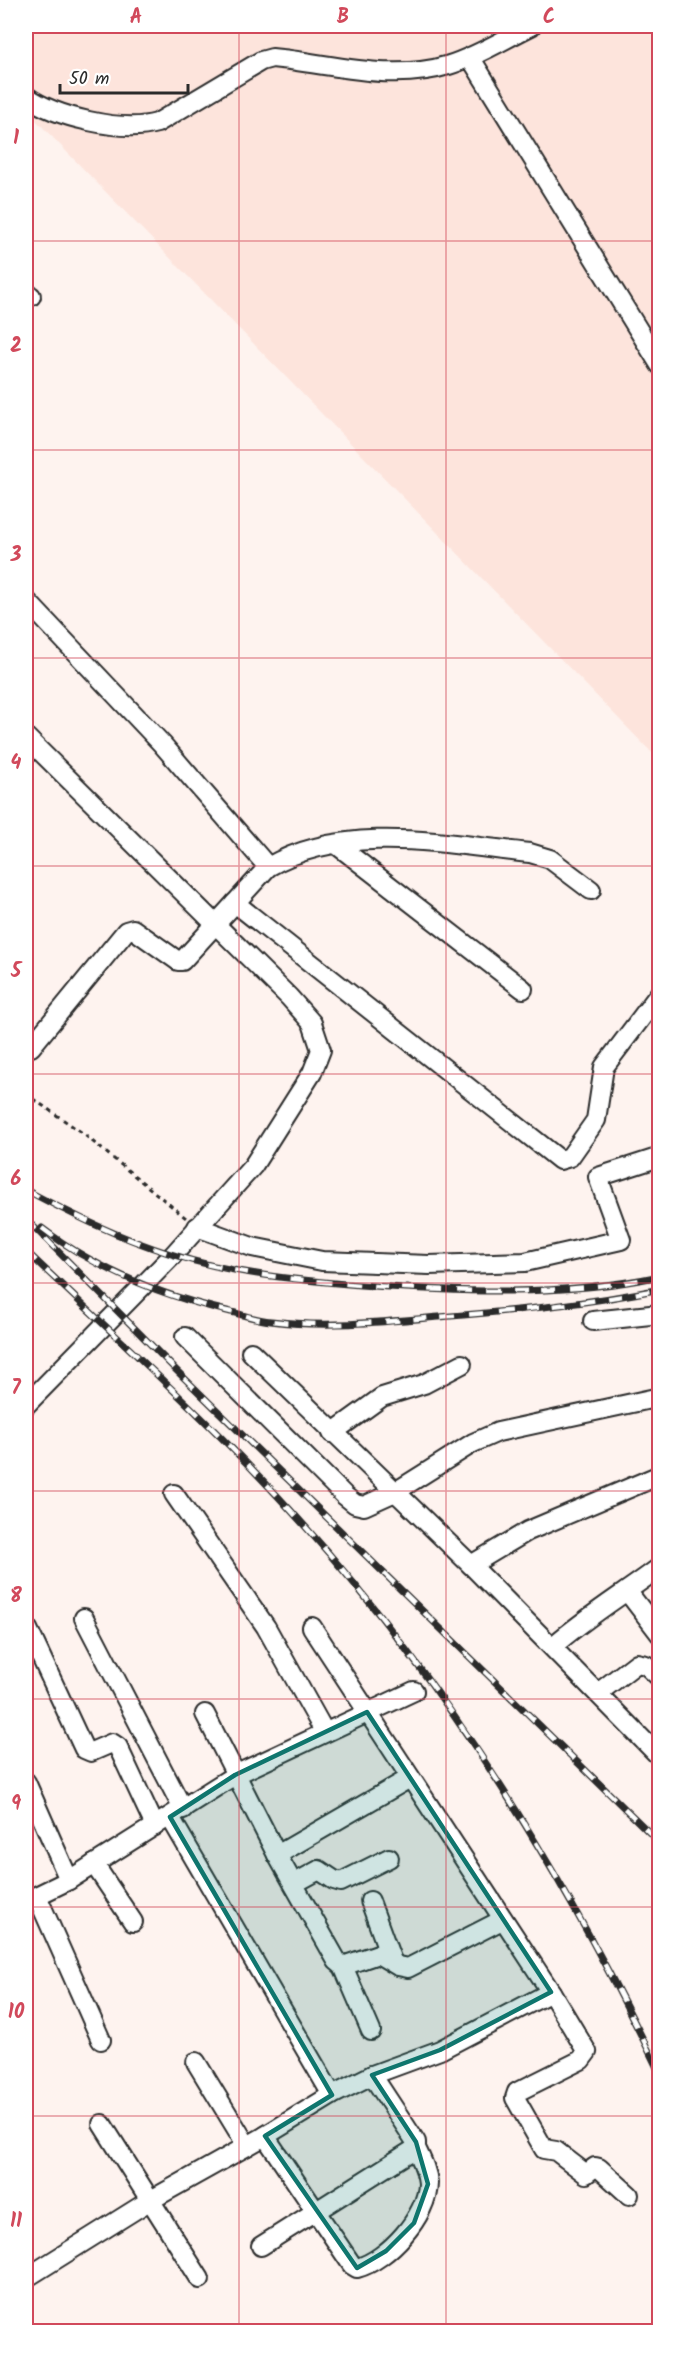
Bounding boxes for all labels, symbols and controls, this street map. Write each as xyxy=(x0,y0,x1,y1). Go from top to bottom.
text: A xyxy=(130,2,142,34)
text: B xyxy=(337,2,349,34)
text: C xyxy=(543,2,555,34)
scale bar xyxy=(60,57,188,95)
text: 50 m xyxy=(69,65,109,94)
text: 1 xyxy=(13,123,19,155)
text: 2 xyxy=(10,331,22,363)
text: 3 xyxy=(10,540,22,572)
text: 4 xyxy=(11,748,22,780)
text: 5 xyxy=(10,956,23,988)
text: 6 xyxy=(11,1164,22,1196)
text: 7 xyxy=(11,1373,21,1405)
text: 8 xyxy=(10,1581,22,1613)
text: 9 xyxy=(11,1789,21,1821)
text: 10 xyxy=(8,1997,25,2029)
text: 11 xyxy=(10,2206,22,2238)

